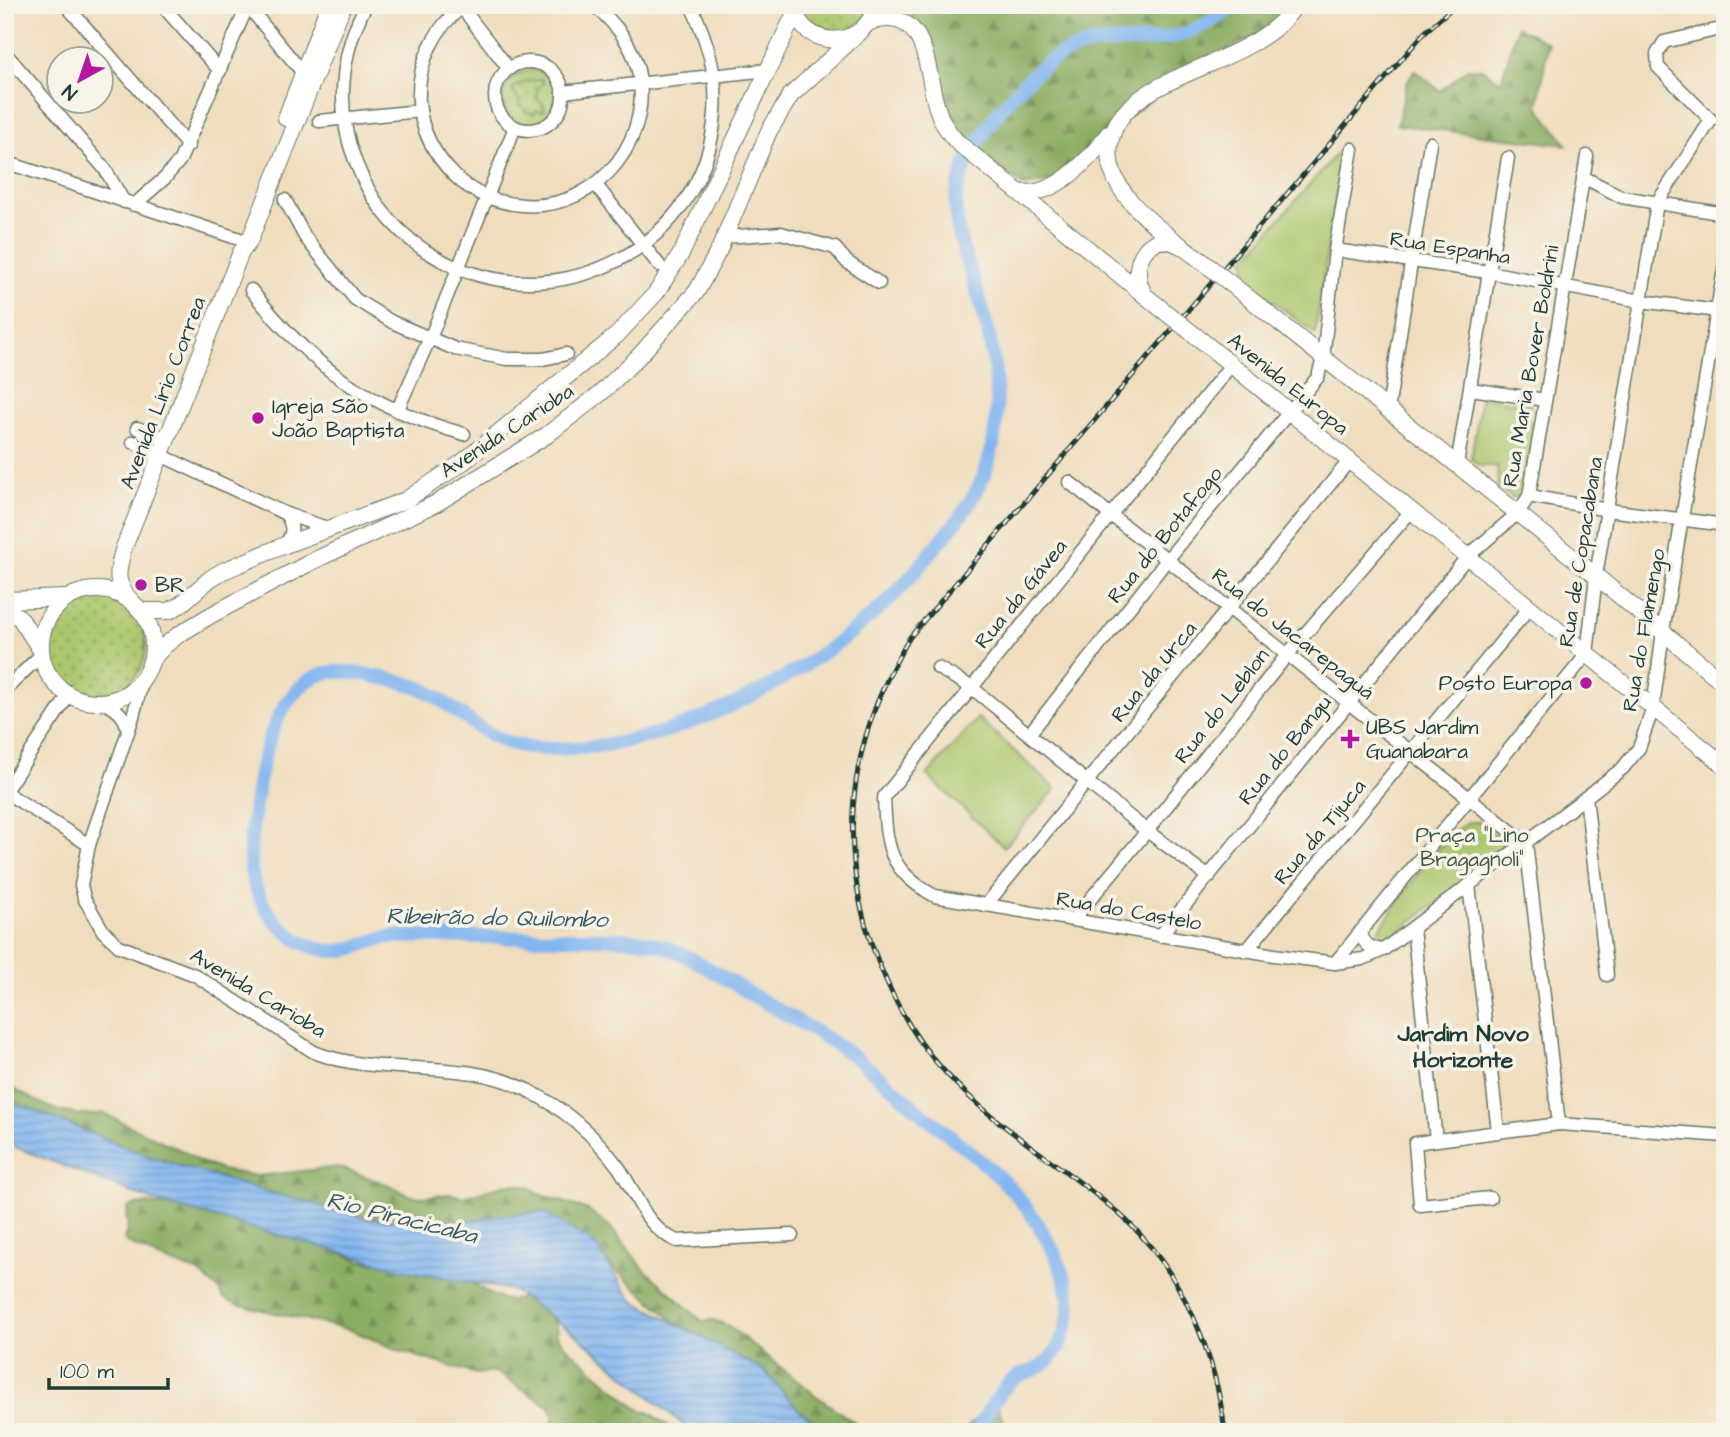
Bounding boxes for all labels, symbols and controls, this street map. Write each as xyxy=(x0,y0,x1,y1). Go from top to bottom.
north arrow xyxy=(46,46,116,116)
text: N xyxy=(57,78,83,106)
street label: Rua Espanha xyxy=(1387,224,1513,273)
street label: Rua Maria Bover Boldrini xyxy=(1495,243,1567,489)
street label: Avenida Lírio Correa xyxy=(113,292,213,493)
street label: Avenida Europa xyxy=(1221,326,1355,443)
street label: Avenida Carioba xyxy=(435,377,580,485)
place label: Igreja São João Baptista xyxy=(272,392,405,446)
marker: Igreja São João Baptista xyxy=(250,410,266,426)
street label: Rua de Copacabana xyxy=(1552,455,1611,649)
street label: Rua do Botafogo xyxy=(1101,460,1231,611)
street label: Rua da Gávea xyxy=(968,533,1074,655)
street label: Rua do Flamengo xyxy=(1615,546,1675,714)
street label: Rua do Jacarepaguá xyxy=(1204,561,1381,708)
place label: BR xyxy=(155,571,185,600)
marker: BR xyxy=(133,577,149,593)
street label: Rua da Urca xyxy=(1104,615,1204,729)
street label: Rua do Leblon xyxy=(1168,642,1276,770)
place label: Posto Europa xyxy=(1439,669,1572,699)
marker: Posto Europa xyxy=(1578,675,1594,691)
street label: Rua do Bangu xyxy=(1232,689,1340,812)
place label: UBS Jardim Guanabara xyxy=(1366,713,1479,766)
marker: UBS Jardim Guanabara xyxy=(1340,729,1360,749)
street label: Rua da Tijuca xyxy=(1267,773,1373,891)
park label: Praça "Lino Bragagnoli" xyxy=(1415,821,1529,876)
street label: Rua do Castelo xyxy=(1054,884,1204,938)
water label: Ribeirão do Quilombo xyxy=(386,900,610,936)
street label: Avenida Carioba xyxy=(185,941,332,1045)
district label: Jardim Novo Horizonte xyxy=(1396,1018,1529,1076)
water label: Rio Piracicaba xyxy=(324,1184,482,1252)
scale bar xyxy=(49,1346,168,1390)
text: 100 m xyxy=(60,1357,115,1386)

